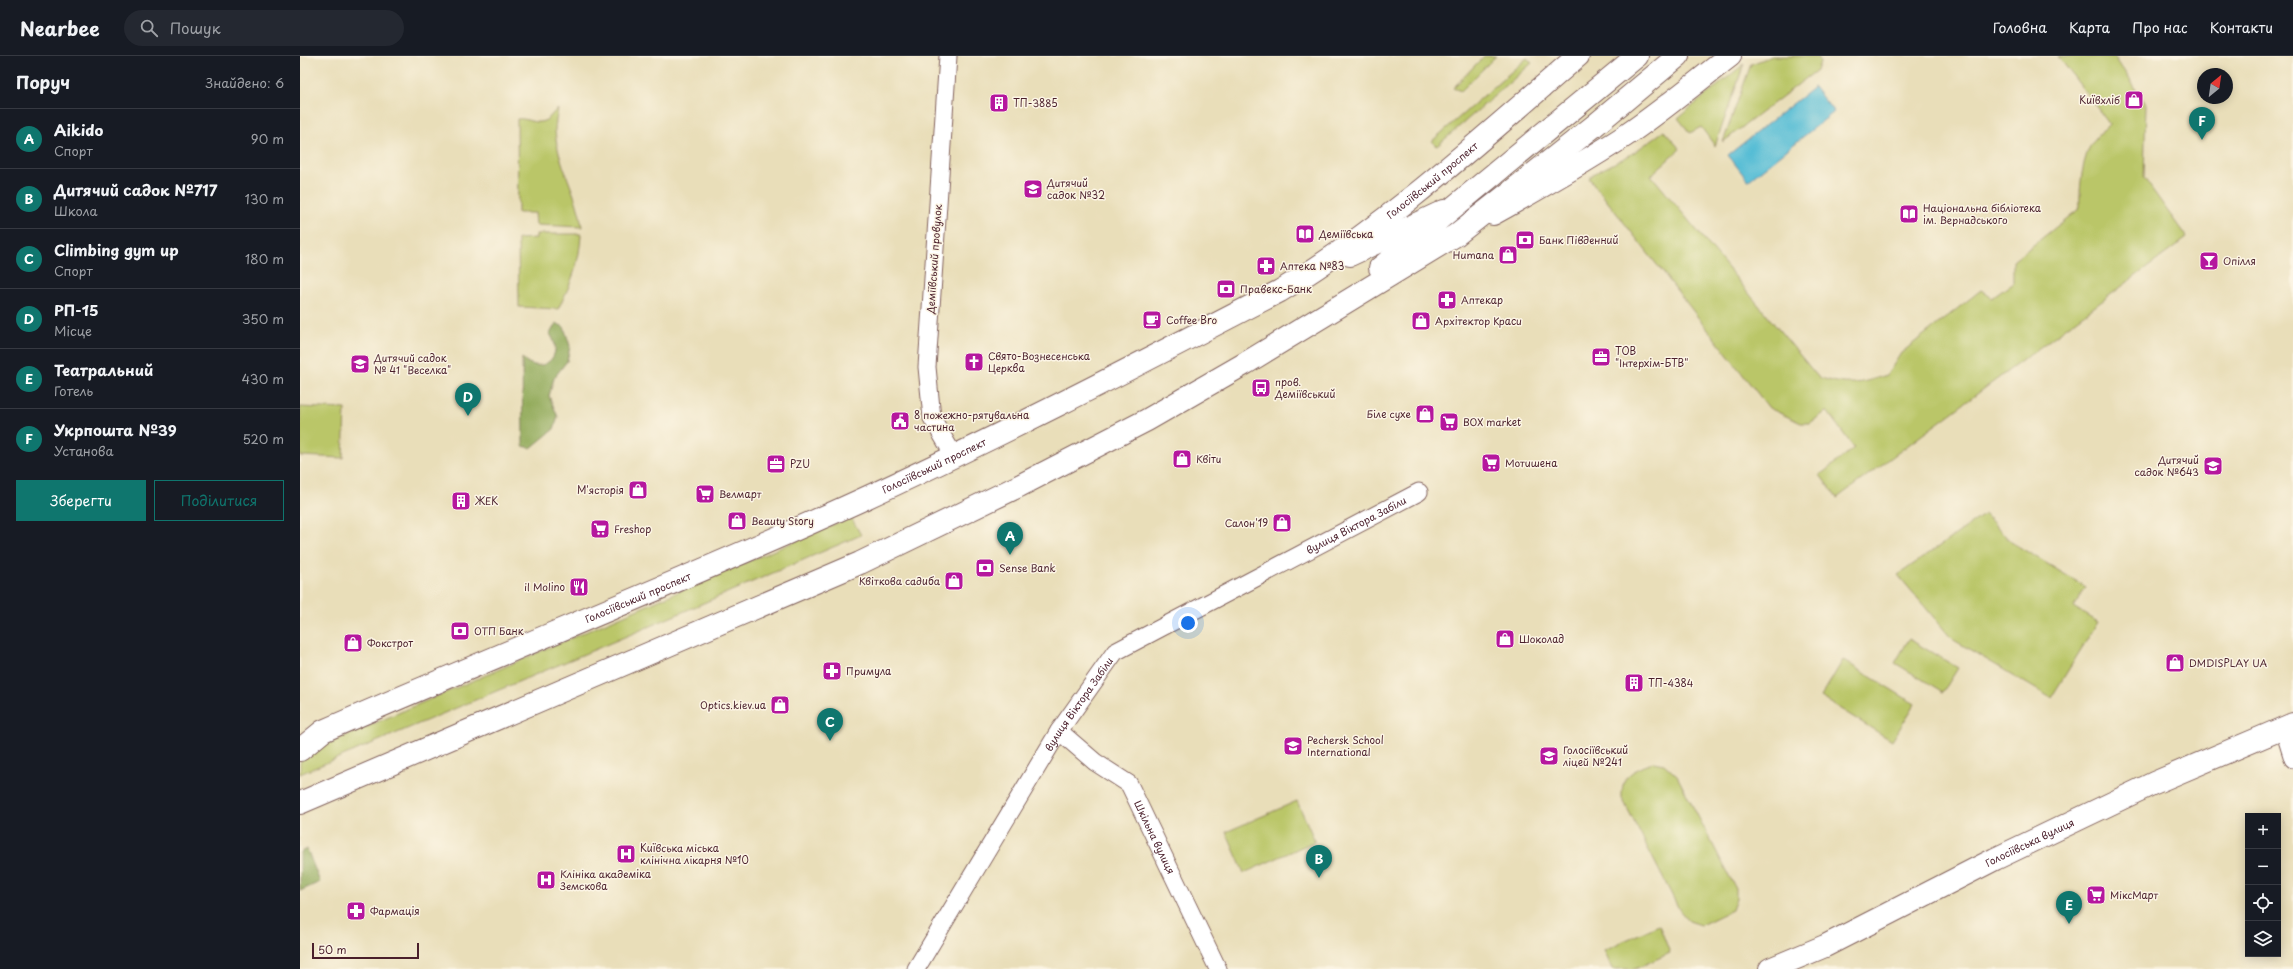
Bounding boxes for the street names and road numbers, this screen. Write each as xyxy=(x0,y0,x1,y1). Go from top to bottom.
street label: Голосіївський проспект xyxy=(1383,138,1481,222)
street label: Деміївський провулок xyxy=(922,204,946,315)
street label: Голосіївський проспект xyxy=(879,434,989,497)
street label: вулиця Віктора Забіли xyxy=(1303,492,1409,557)
street label: Голосіївський проспект xyxy=(582,568,693,626)
street label: вулиця Віктора Забіли xyxy=(1041,654,1116,754)
street label: Шкільна вулиця xyxy=(1131,798,1179,876)
street label: Голосіївська вулиця xyxy=(1982,814,2077,870)

